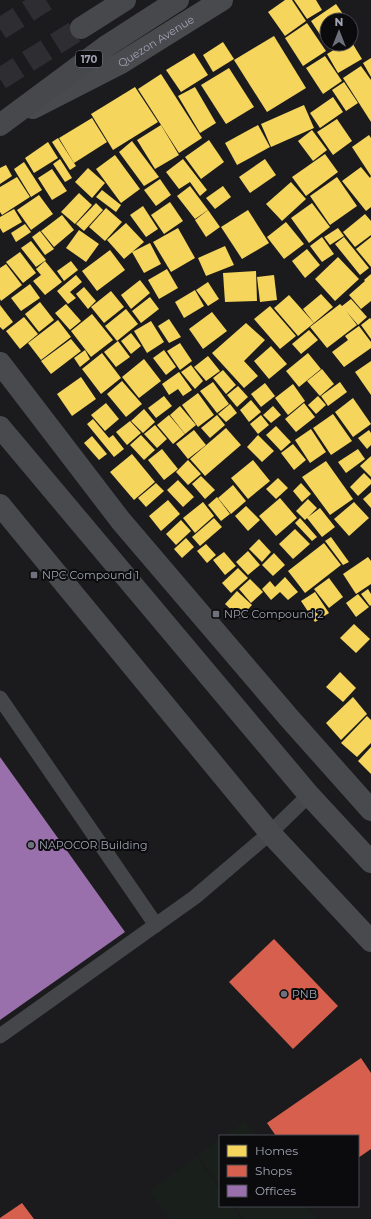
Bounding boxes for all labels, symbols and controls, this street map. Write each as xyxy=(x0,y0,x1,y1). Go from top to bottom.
street label: Quezon Avenue xyxy=(115,12,197,70)
north arrow xyxy=(319,12,359,52)
text: N xyxy=(335,15,343,29)
road number: 170 xyxy=(76,51,102,67)
place label: NPC Compound 1 xyxy=(42,568,139,582)
marker: NPC Compound 1 xyxy=(29,570,39,580)
place label: NPC Compound 2 xyxy=(224,607,323,621)
marker: NPC Compound 2 xyxy=(211,609,221,619)
place label: NAPOCOR Building xyxy=(39,838,147,852)
marker: NAPOCOR Building xyxy=(26,840,36,850)
place label: PNB xyxy=(292,987,317,1001)
marker: PNB xyxy=(279,989,289,999)
legend xyxy=(219,1135,359,1207)
text: Homes xyxy=(255,1143,298,1158)
text: Shops xyxy=(255,1163,292,1178)
text: Offices xyxy=(255,1183,296,1198)

